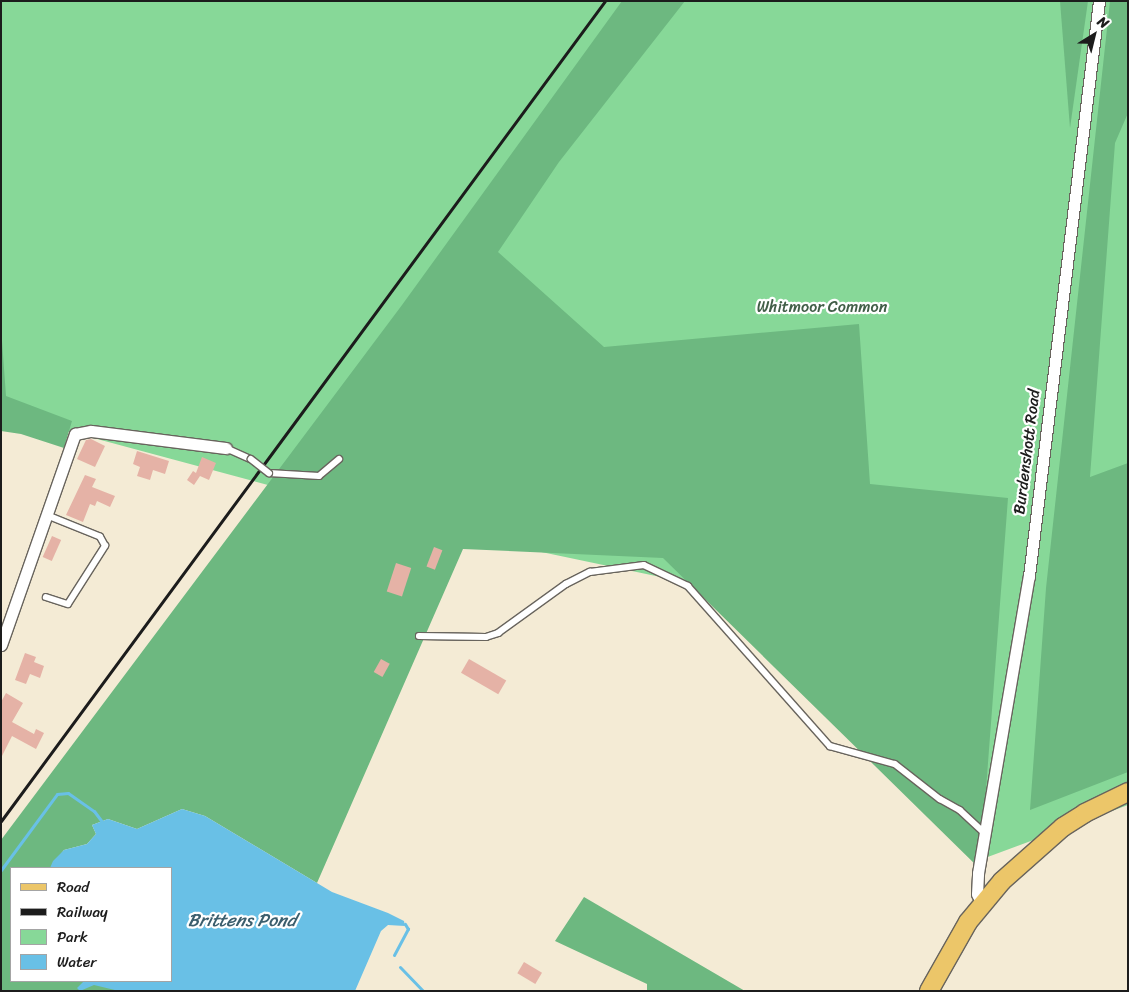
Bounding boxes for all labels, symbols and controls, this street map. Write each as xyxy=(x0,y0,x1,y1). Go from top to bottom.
text: N xyxy=(1092,9,1114,35)
north arrow xyxy=(1069,10,1119,60)
park label: Whitmoor Common xyxy=(757,297,887,317)
street label: Burdenshott Road xyxy=(1010,388,1044,516)
legend xyxy=(10,867,172,982)
text: Road xyxy=(57,874,89,900)
text: Railway xyxy=(57,899,108,925)
water label: Brittens Pond xyxy=(188,909,296,931)
text: Park xyxy=(57,924,88,950)
text: Water xyxy=(57,949,97,975)

